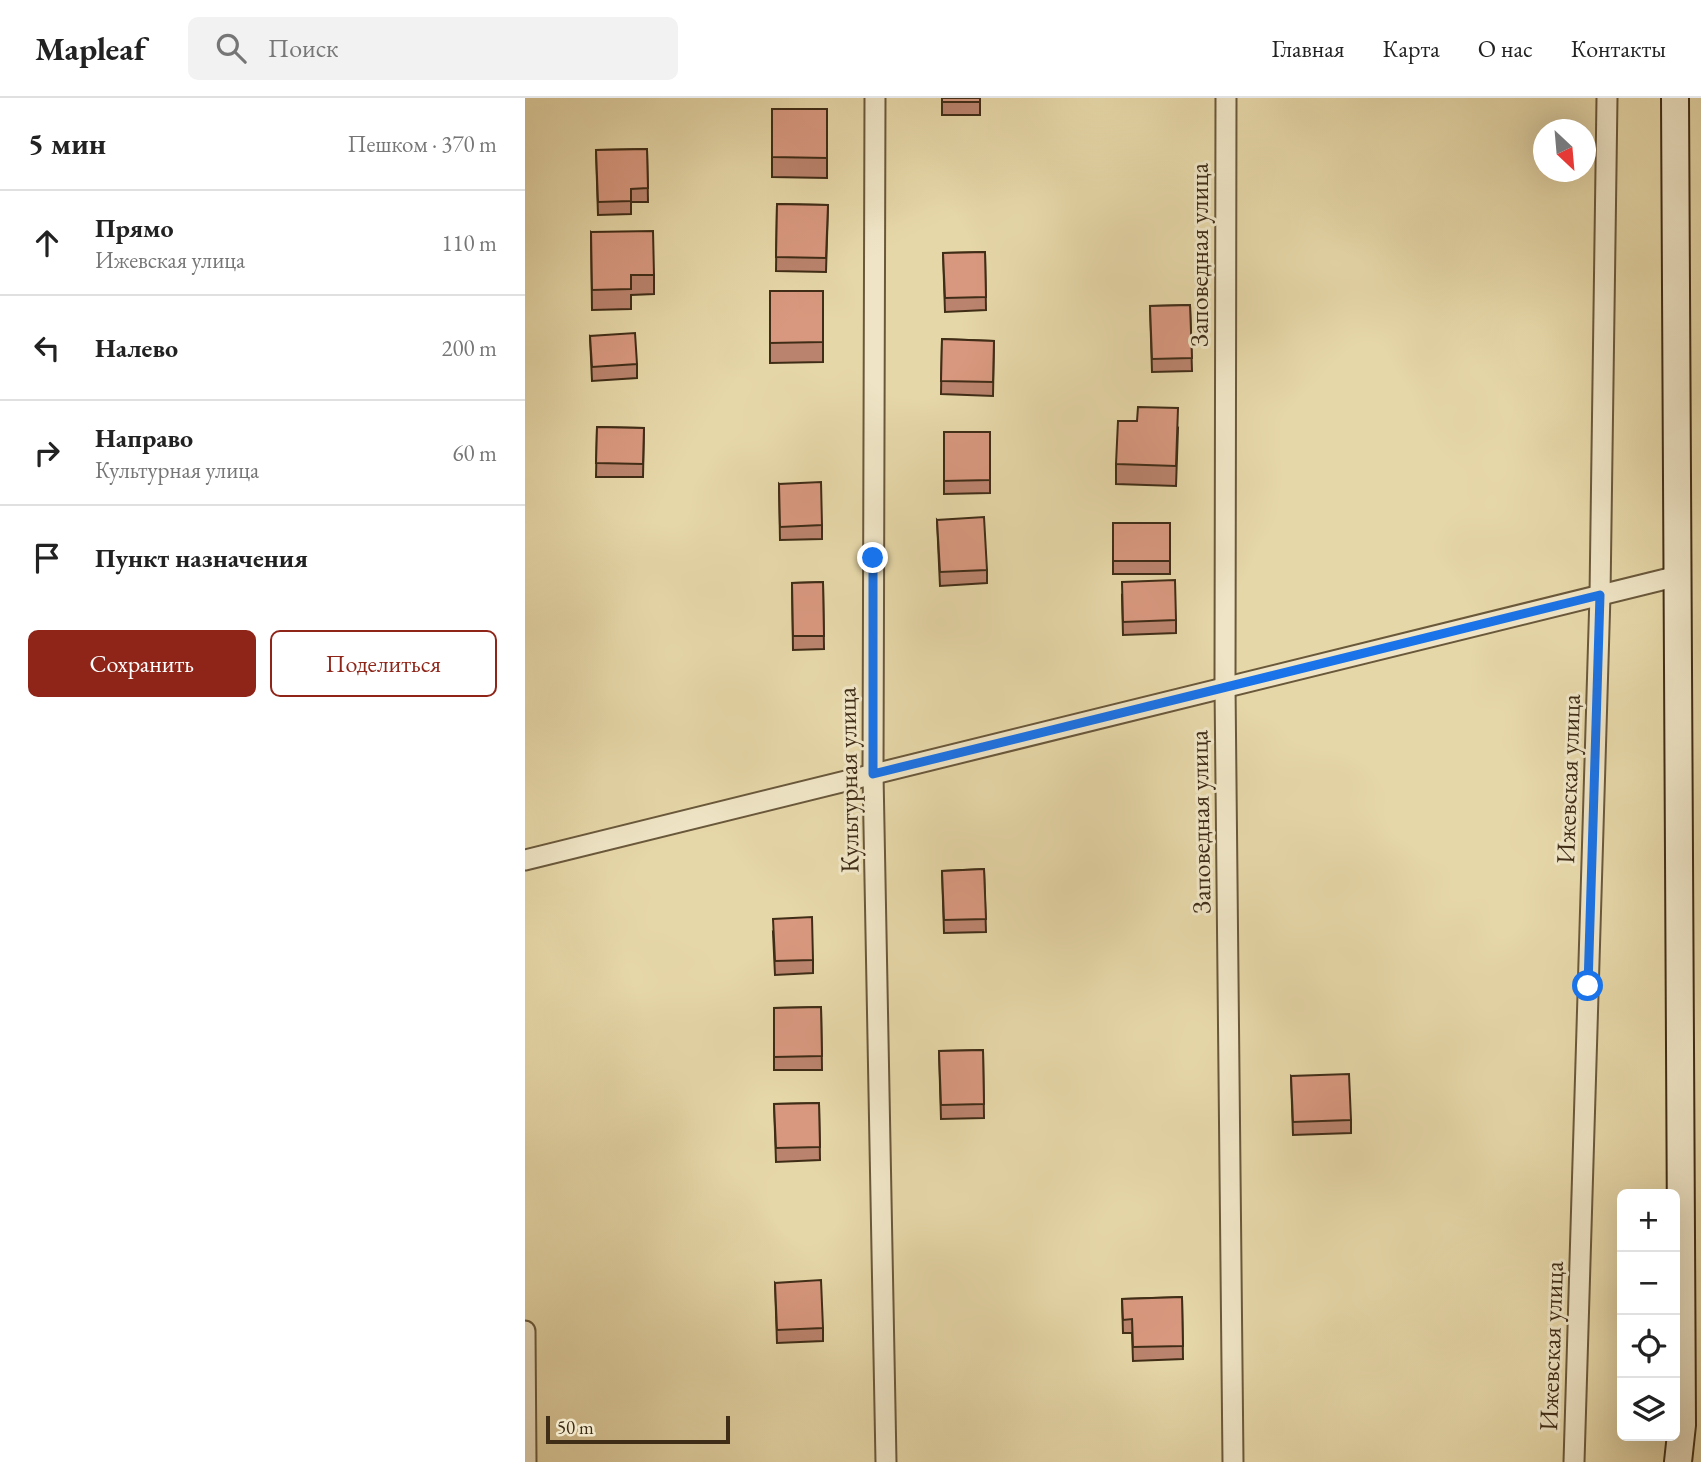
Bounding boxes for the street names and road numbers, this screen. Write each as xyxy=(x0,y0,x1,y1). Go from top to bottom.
street label: Заповедная улица xyxy=(1182,162,1216,347)
street label: Культурная улица xyxy=(829,686,867,873)
street label: Ижевская улица xyxy=(1548,693,1588,864)
street label: Заповедная улица xyxy=(1181,729,1219,914)
street label: Ижевская улица xyxy=(1531,1260,1571,1431)

